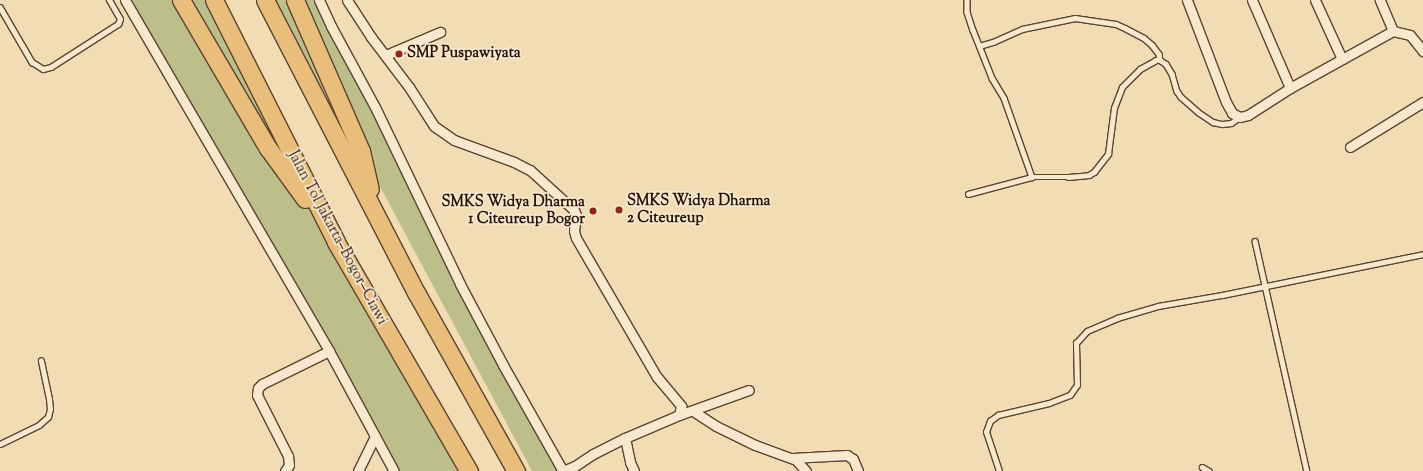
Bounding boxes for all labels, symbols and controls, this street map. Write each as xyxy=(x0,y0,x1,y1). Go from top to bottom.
place label: SMP Puspawiyata xyxy=(407,45,521,63)
marker: SMP Puspawiyata xyxy=(394,49,404,59)
street label: Jalan Tol Jakarta–Bogor–Ciawi xyxy=(283,148,391,328)
place label: SMKS Widya Dharma 2 Citeureup xyxy=(627,192,770,227)
place label: SMKS Widya Dharma 1 Citeureup Bogor xyxy=(442,193,585,228)
marker: SMKS Widya Dharma 2 Citeureup xyxy=(614,205,624,215)
marker: SMKS Widya Dharma 1 Citeureup Bogor xyxy=(588,206,598,216)

